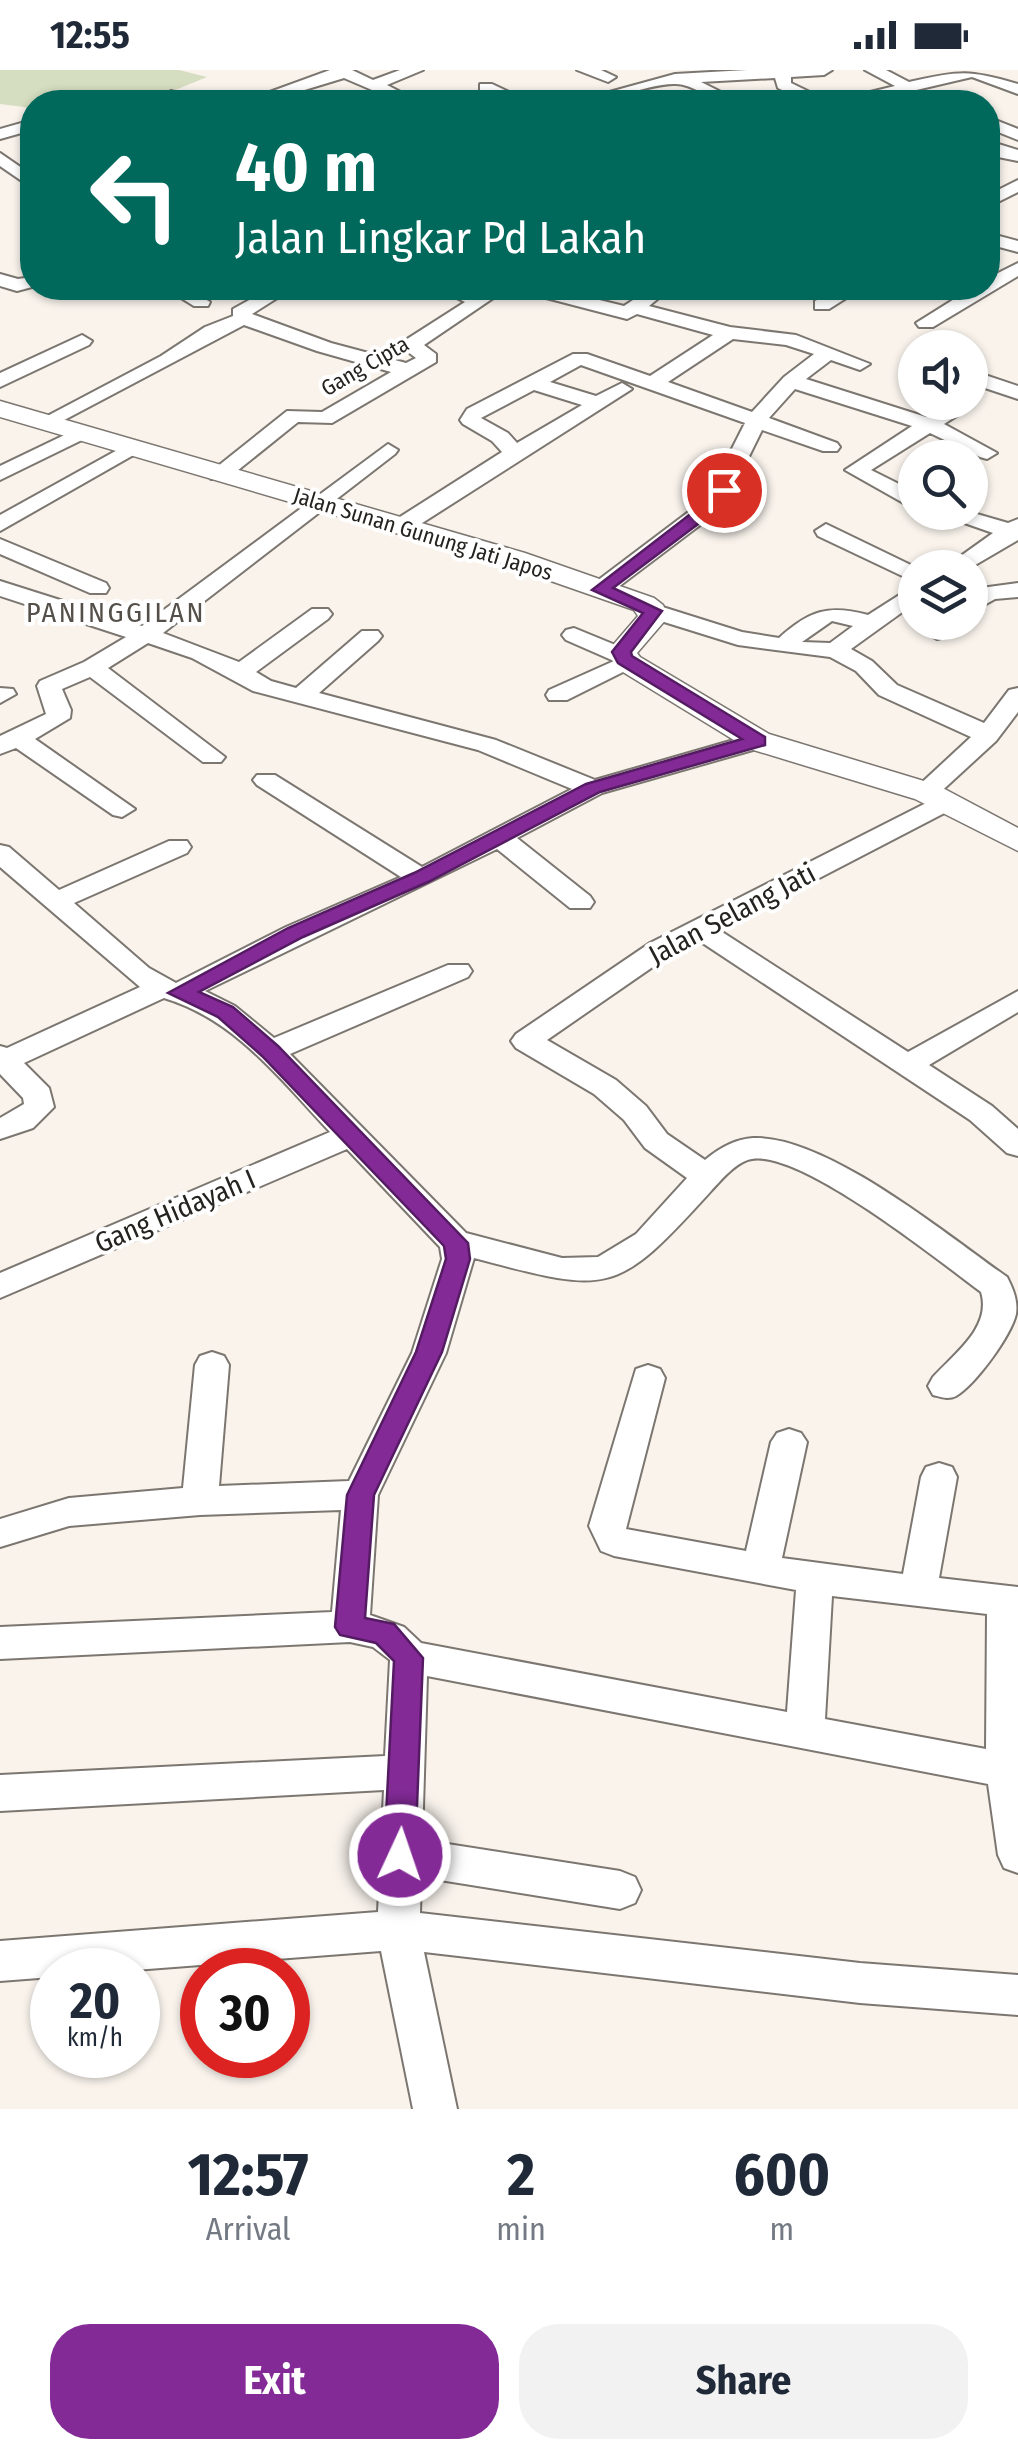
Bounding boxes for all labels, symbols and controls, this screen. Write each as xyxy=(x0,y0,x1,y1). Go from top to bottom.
text: 12:55 xyxy=(50,12,130,58)
text: 40 m xyxy=(235,126,377,210)
icon: left xyxy=(70,130,200,260)
text: Jalan Lingkar Pd Lakah xyxy=(235,211,646,265)
street label: Gang Cipta xyxy=(316,330,414,402)
map controls xyxy=(898,330,988,640)
button: sound xyxy=(898,330,988,420)
button: search xyxy=(898,440,988,530)
pin xyxy=(682,448,767,533)
icon: arrive xyxy=(697,463,752,518)
street label: Jalan Sunan Gunung Jati Japos xyxy=(290,482,556,586)
button: layers xyxy=(898,550,988,640)
district label: PANINGGILAN xyxy=(26,596,206,629)
street label: Jalan Selang Jati xyxy=(643,856,821,972)
street label: Gang Hidayah I xyxy=(90,1162,260,1260)
position arrow xyxy=(348,1803,452,1907)
speed limit sign: 30 xyxy=(180,1948,310,2078)
text: 20 xyxy=(70,1971,120,2031)
text: km/h xyxy=(67,2023,123,2053)
text: 12:57 xyxy=(188,2139,309,2211)
text: 2 xyxy=(507,2139,535,2211)
text: 600 xyxy=(733,2139,830,2211)
text: Arrival xyxy=(206,2210,291,2248)
text: min xyxy=(496,2210,546,2248)
text: m xyxy=(770,2210,794,2248)
button: Exit xyxy=(50,2324,499,2439)
button: Share xyxy=(519,2324,968,2439)

